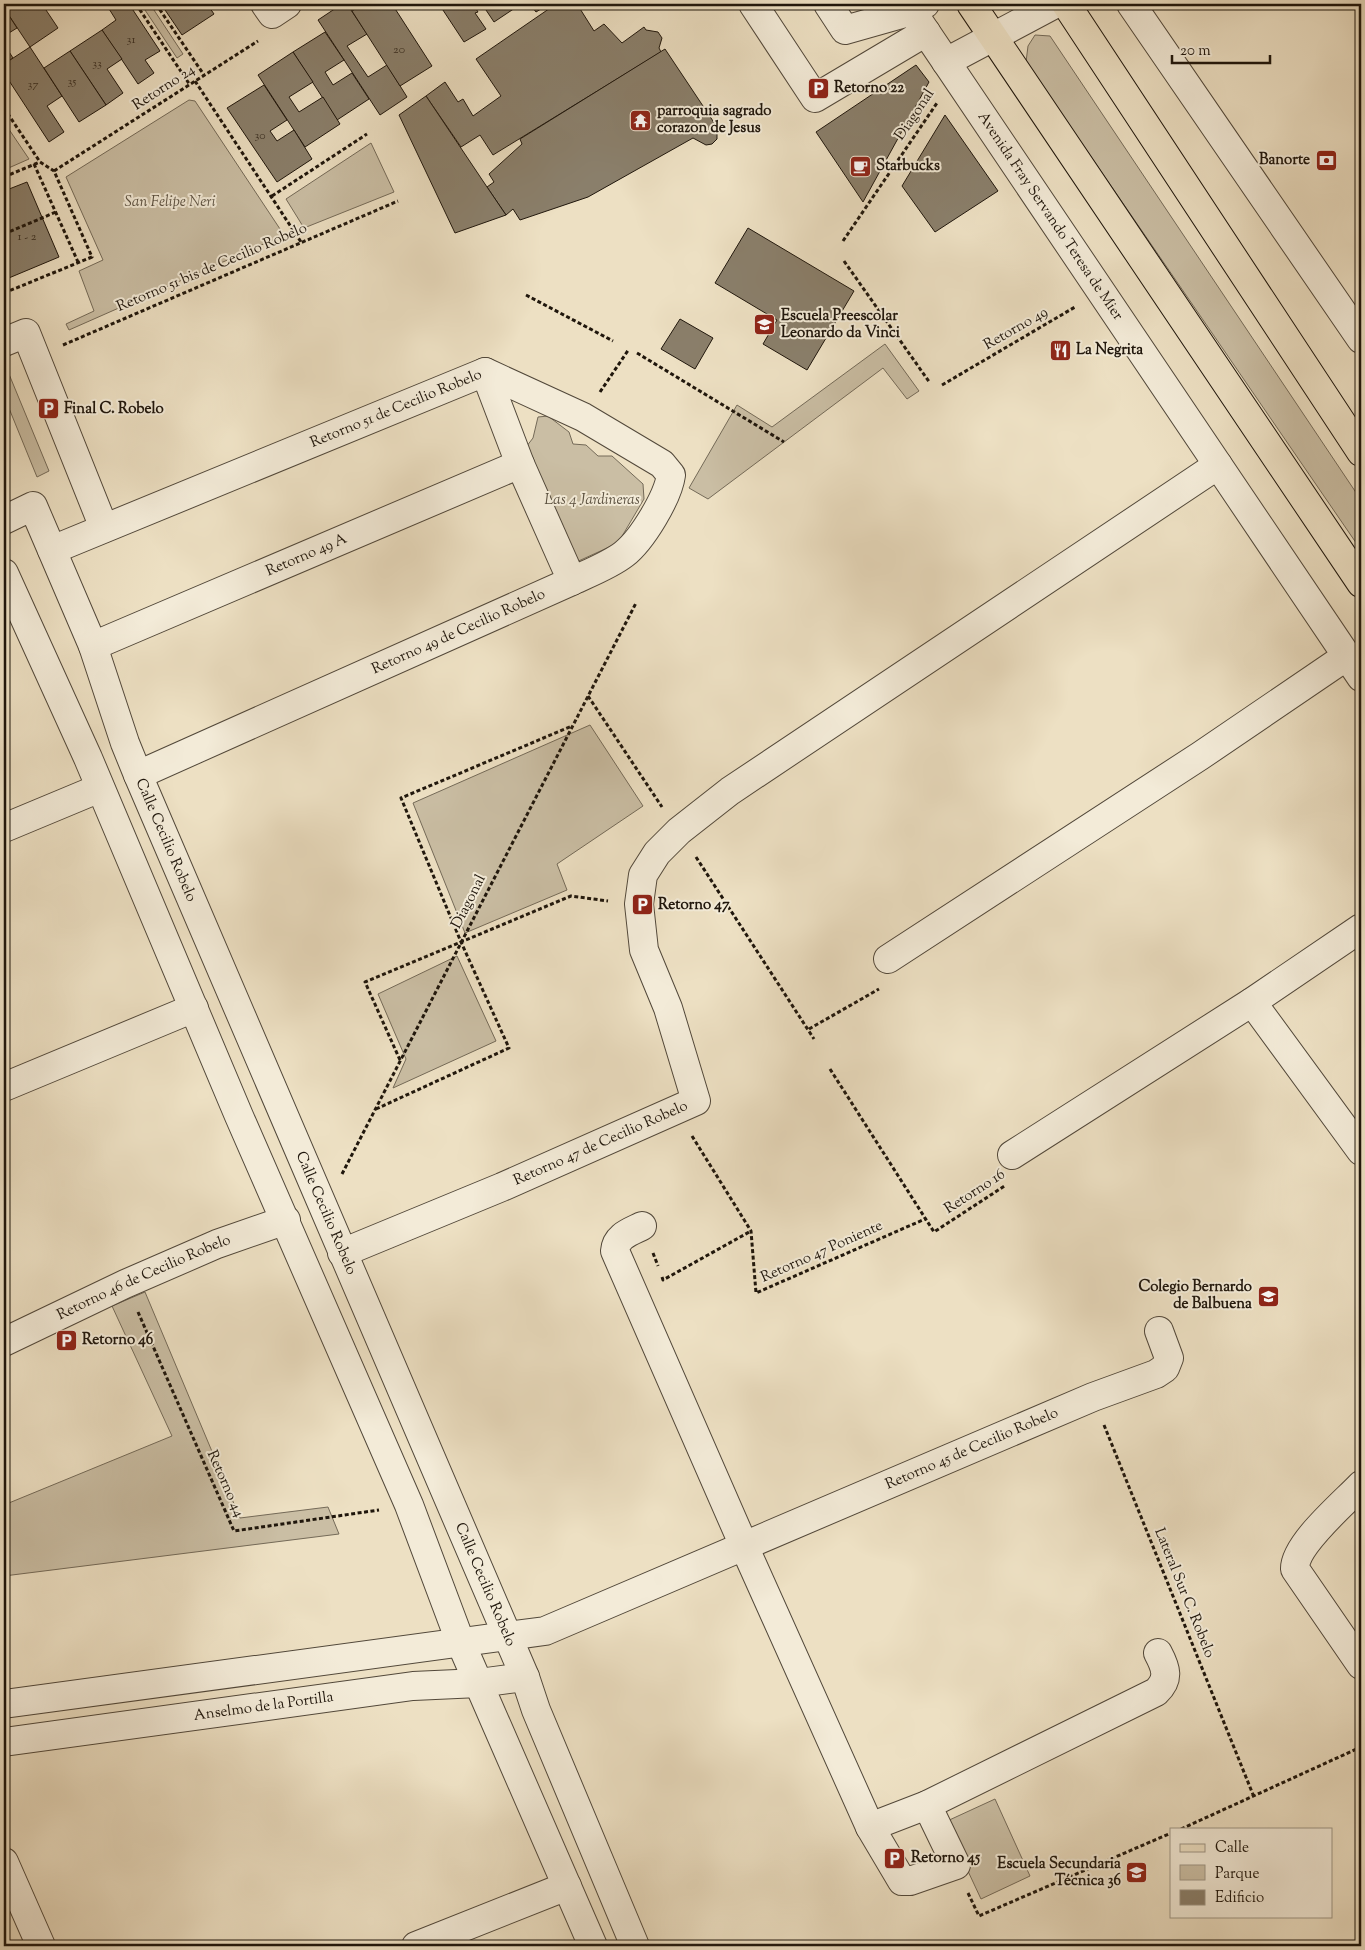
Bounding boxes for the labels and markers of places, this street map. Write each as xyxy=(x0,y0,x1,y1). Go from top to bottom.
parking icon: Retorno 22 xyxy=(806,76,830,100)
place label: Retorno 22 xyxy=(834,78,905,99)
place label: parroquia sagrado corazon de Jesus xyxy=(657,101,772,139)
temple icon: parroquia sagrado corazon de Jesus xyxy=(629,108,653,132)
bank icon: Banorte xyxy=(1314,148,1338,172)
place label: Banorte xyxy=(1259,150,1310,171)
cafe icon: Starbucks xyxy=(848,154,872,178)
place label: Starbucks xyxy=(876,156,940,177)
place label: Escuela Preescolar Leonardo da Vinci xyxy=(781,306,901,344)
school or university icon: Escuela Preescolar Leonardo da Vinci xyxy=(753,313,777,337)
restaurant icon: La Negrita xyxy=(1048,338,1072,362)
place label: La Negrita xyxy=(1076,340,1143,361)
parking icon: Final C. Robelo xyxy=(36,397,60,421)
place label: Final C. Robelo xyxy=(64,399,164,420)
parking icon: Retorno 47 xyxy=(630,893,654,917)
place label: Retorno 47 xyxy=(658,895,730,916)
place label: Colegio Bernardo de Balbuena xyxy=(1138,1277,1252,1315)
school or university icon: Colegio Bernardo de Balbuena xyxy=(1256,1284,1280,1308)
parking icon: Retorno 46 xyxy=(54,1328,78,1352)
place label: Retorno 46 xyxy=(82,1330,154,1351)
parking icon: Retorno 45 xyxy=(883,1846,907,1870)
place label: Retorno 45 xyxy=(911,1848,981,1869)
place label: Escuela Secundaria Técnica 36 xyxy=(997,1854,1122,1892)
school or university icon: Escuela Secundaria Técnica 36 xyxy=(1125,1861,1149,1885)

